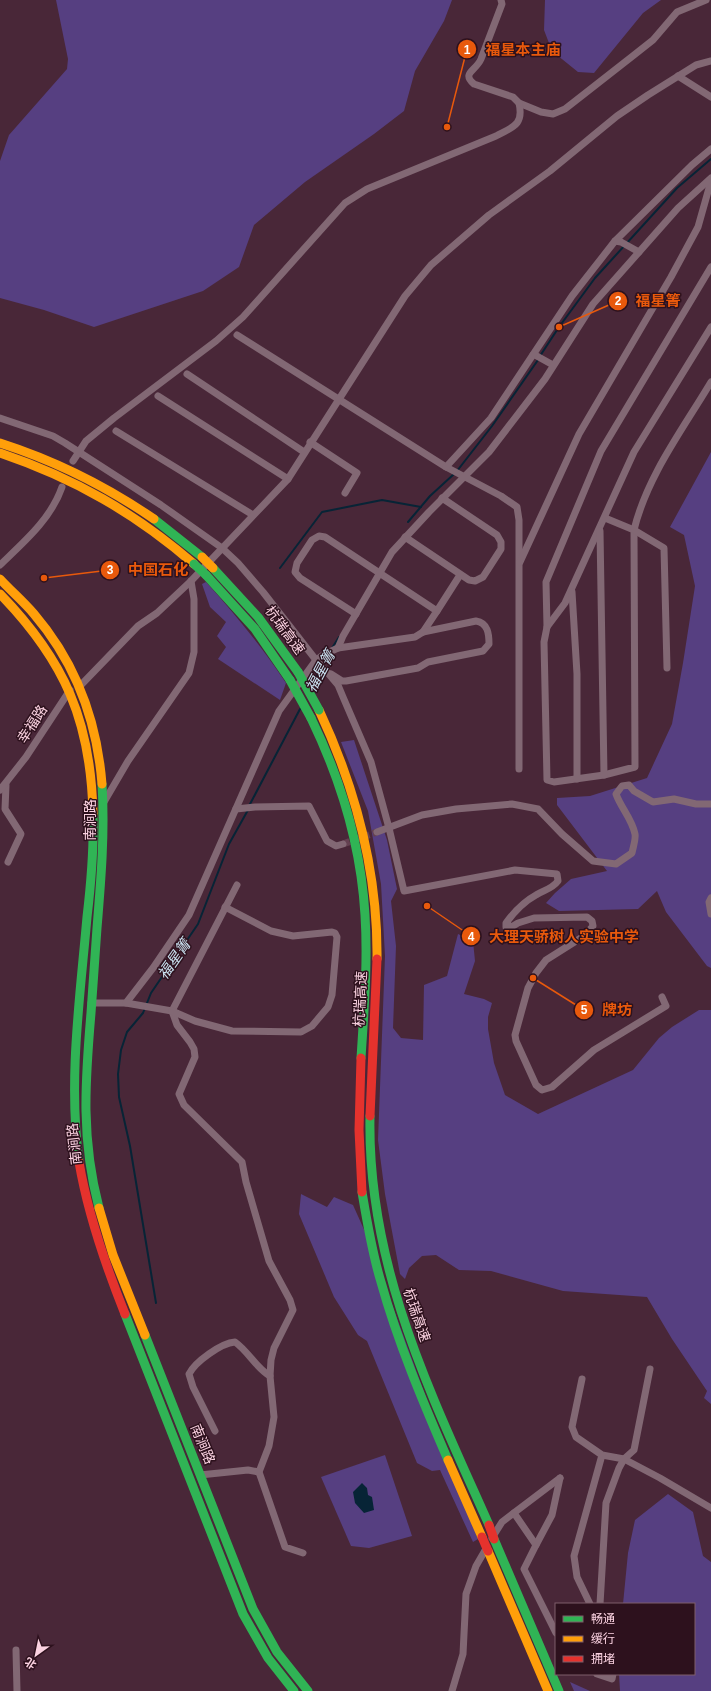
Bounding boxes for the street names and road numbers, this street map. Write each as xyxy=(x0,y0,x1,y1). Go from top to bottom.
street label: 杭瑞高速 xyxy=(262,603,308,657)
street label: 幸福路 xyxy=(14,702,50,746)
street label: 南涧路 xyxy=(82,799,98,841)
street label: 杭瑞高速 xyxy=(351,971,369,1027)
street label: 南涧路 xyxy=(64,1122,84,1166)
street label: 杭瑞高速 xyxy=(400,1286,434,1344)
street label: 南涧路 xyxy=(188,1422,218,1466)

